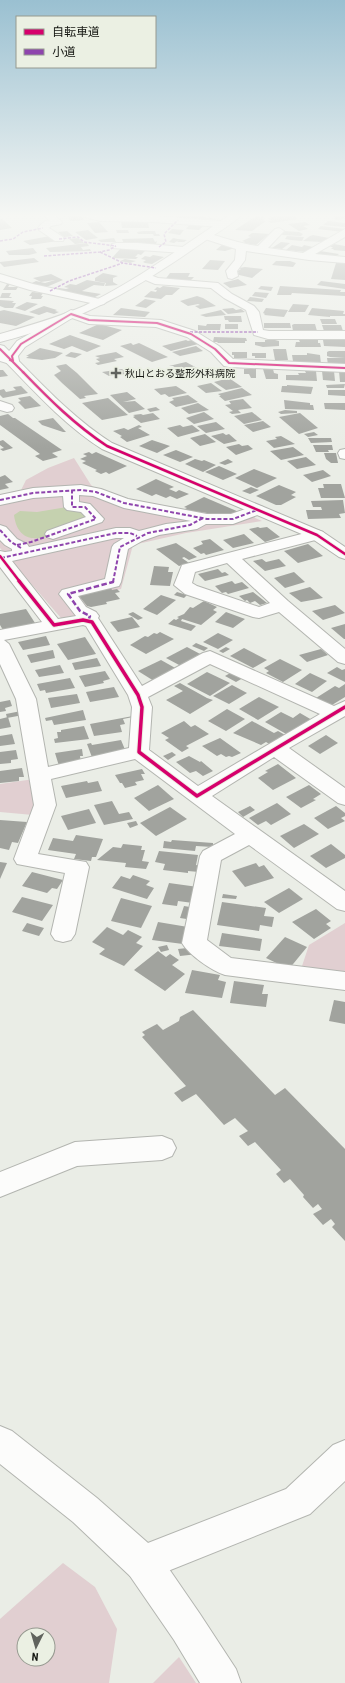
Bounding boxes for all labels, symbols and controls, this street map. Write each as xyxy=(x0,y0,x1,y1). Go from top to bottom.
legend xyxy=(16,16,156,68)
text: 自転車道 xyxy=(52,25,100,39)
text: 小道 xyxy=(52,45,76,59)
marker: 秋山とおる整形外科病院 xyxy=(110,367,122,379)
place label: 秋山とおる整形外科病院 xyxy=(125,368,235,379)
north arrow xyxy=(16,1627,56,1667)
text: N xyxy=(31,1650,39,1663)

